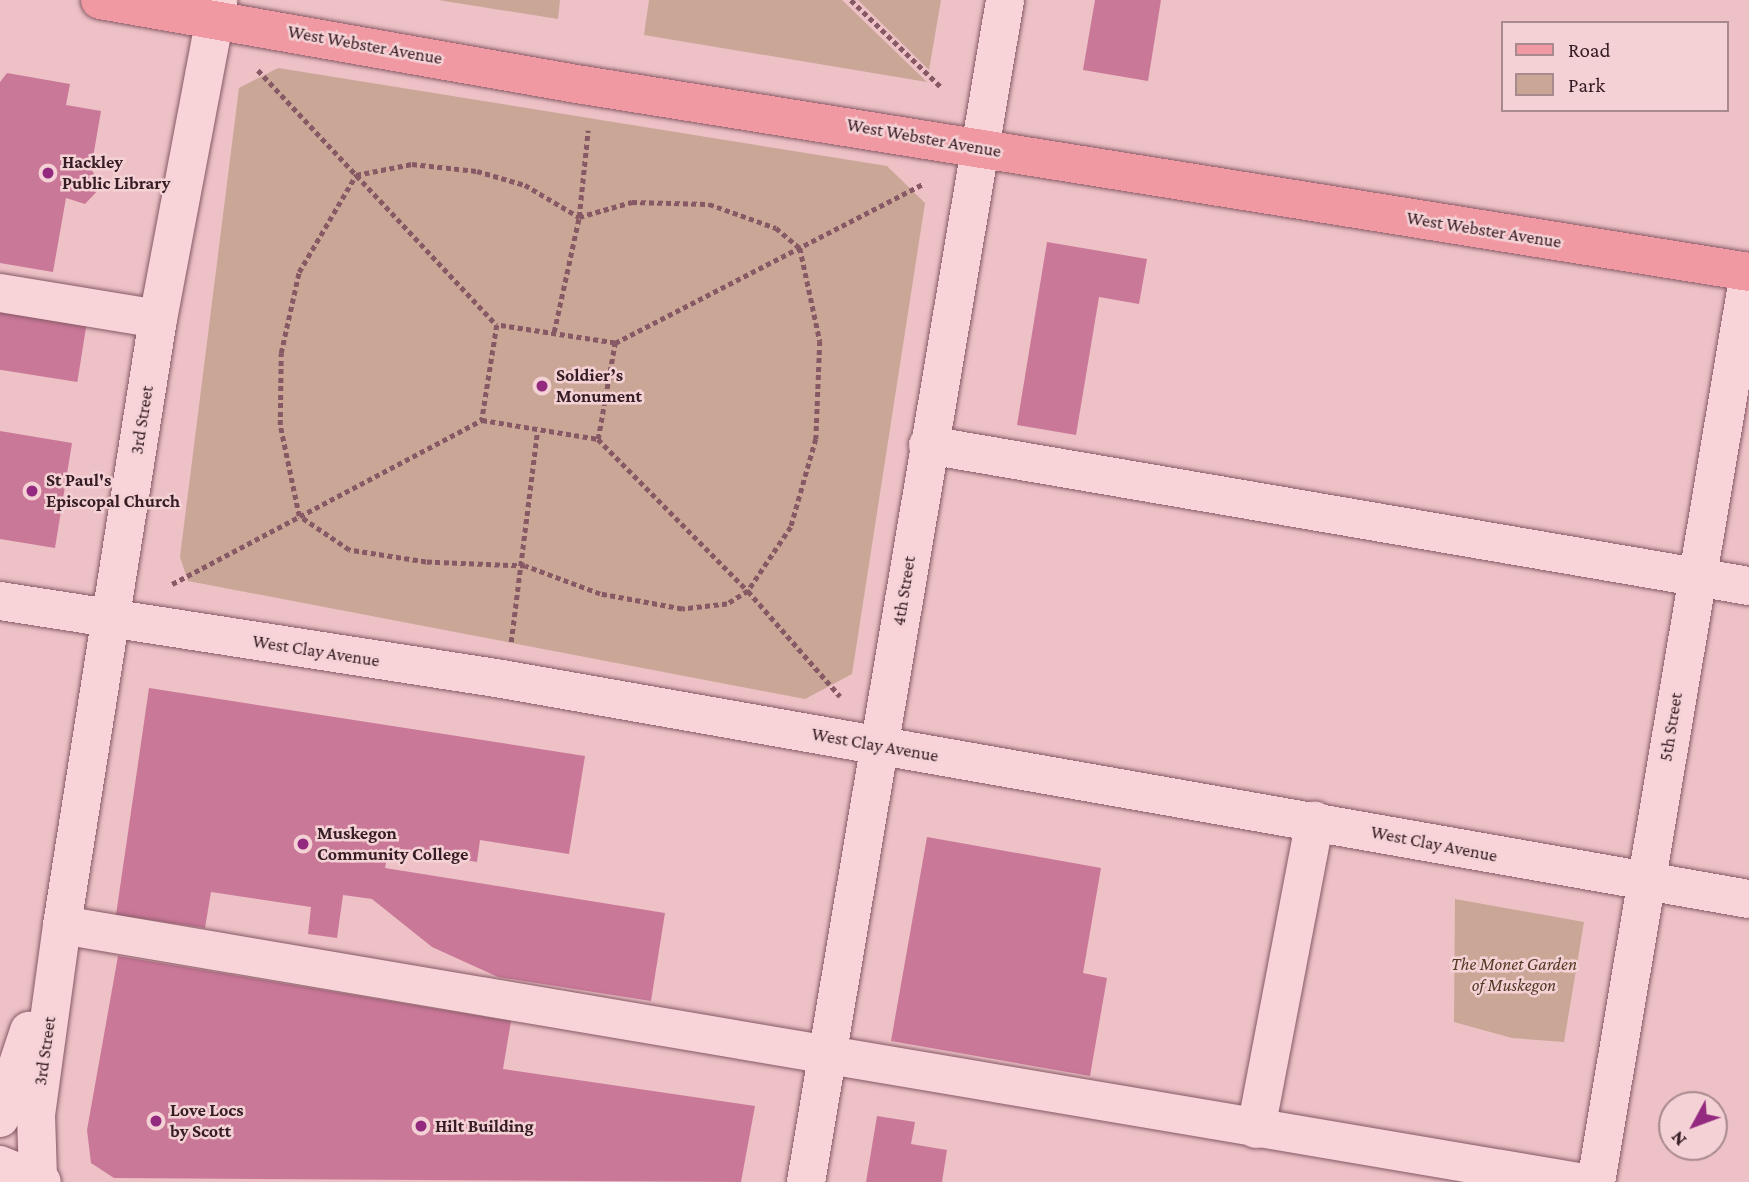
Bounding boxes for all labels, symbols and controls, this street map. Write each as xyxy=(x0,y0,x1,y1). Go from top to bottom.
street label: West Webster Avenue xyxy=(286,21,444,69)
legend xyxy=(1500,21,1728,112)
text: Road xyxy=(1568,38,1611,62)
text: Park xyxy=(1568,73,1605,97)
street label: West Webster Avenue xyxy=(845,114,1003,162)
place label: Hackley Public Library xyxy=(62,152,170,194)
marker: Hackley Public Library xyxy=(40,165,56,181)
street label: West Webster Avenue xyxy=(1405,207,1563,253)
place label: Soldier’s Monument xyxy=(556,365,642,408)
marker: Soldier’s Monument xyxy=(534,378,550,394)
street label: 3rd Street xyxy=(126,384,158,456)
place label: St Paul's Episcopal Church xyxy=(46,470,180,512)
marker: St Paul's Episcopal Church xyxy=(24,483,40,499)
street label: 4th Street xyxy=(888,555,920,627)
street label: West Clay Avenue xyxy=(251,630,381,672)
street label: 5th Street xyxy=(1655,691,1687,763)
street label: West Clay Avenue xyxy=(810,723,940,767)
street label: West Clay Avenue xyxy=(1369,821,1499,867)
place label: Muskegon Community College xyxy=(317,823,468,866)
marker: Muskegon Community College xyxy=(295,836,311,852)
park label: The Monet Garden of Muskegon xyxy=(1451,954,1577,996)
street label: 3rd Street xyxy=(29,1015,61,1087)
north arrow xyxy=(1658,1091,1728,1161)
place label: Love Locs by Scott xyxy=(170,1100,244,1142)
marker: Love Locs by Scott xyxy=(148,1113,164,1129)
place label: Hilt Building xyxy=(435,1115,534,1137)
marker: Hilt Building xyxy=(413,1118,429,1134)
text: N xyxy=(1666,1127,1690,1151)

